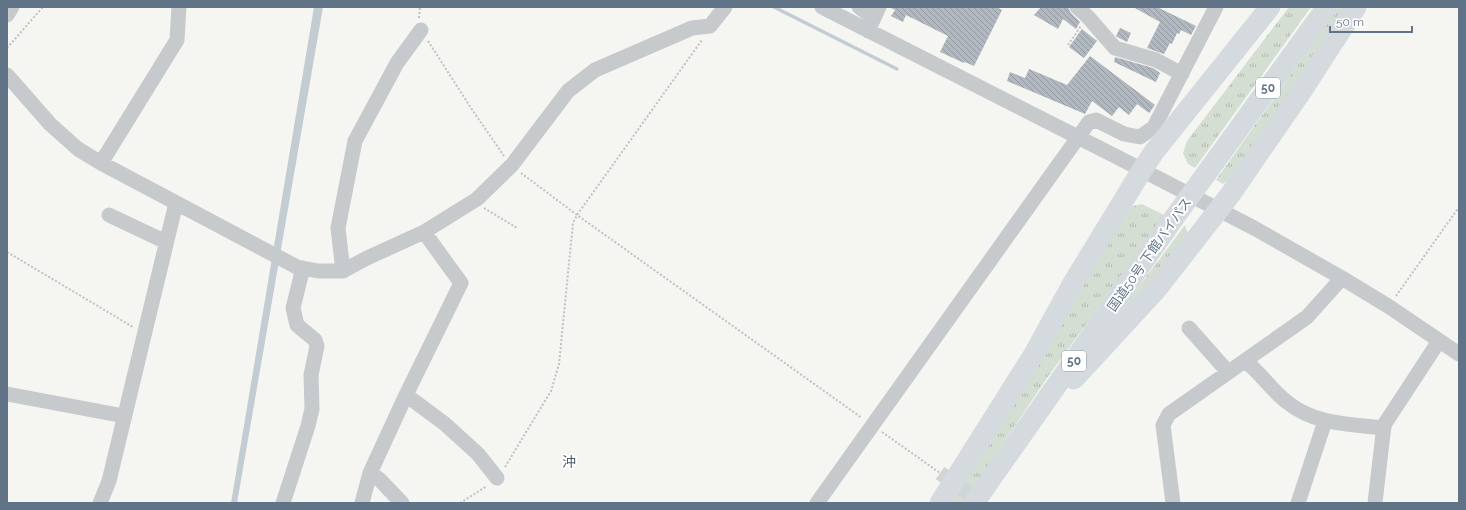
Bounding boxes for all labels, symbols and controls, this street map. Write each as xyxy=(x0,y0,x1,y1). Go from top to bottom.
scale bar xyxy=(1330,8,1412,34)
text: 50 m xyxy=(1336,15,1364,29)
road number: 50 xyxy=(1256,78,1280,98)
street label: 国道50号 下館バイパス xyxy=(1105,195,1194,314)
road number: 50 xyxy=(1062,351,1086,371)
district label: 沖 xyxy=(562,454,576,470)

